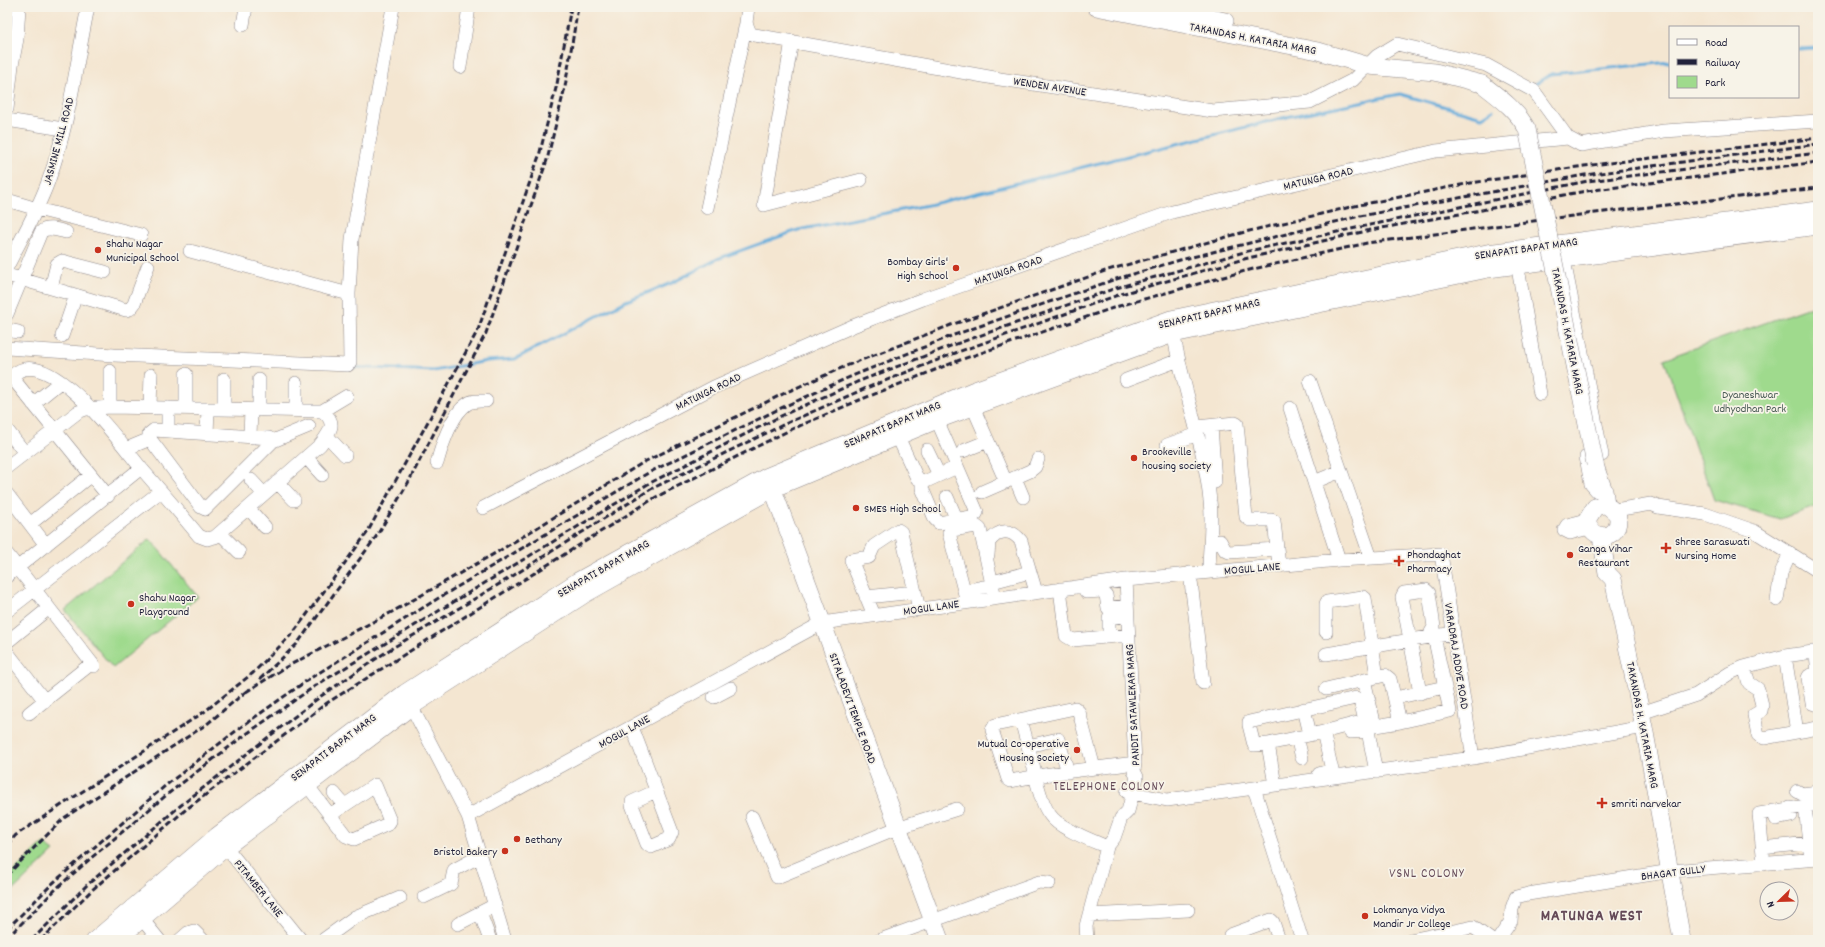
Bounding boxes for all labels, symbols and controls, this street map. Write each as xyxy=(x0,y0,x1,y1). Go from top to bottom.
street label: TAKANDAS H. KATARIA MARG xyxy=(1188,19,1318,60)
legend xyxy=(1669,26,1799,98)
text: Road xyxy=(1705,35,1727,52)
text: Railway xyxy=(1705,55,1741,72)
street label: WENDEN AVENUE xyxy=(1012,73,1088,102)
text: Park xyxy=(1705,75,1726,92)
street label: JASMINE MILL ROAD xyxy=(40,96,79,187)
street label: MATUNGA ROAD xyxy=(1282,163,1355,196)
street label: SENAPATI BAPAT MARG xyxy=(1474,234,1579,265)
place label: Shahu Nagar Municipal School xyxy=(106,236,179,267)
marker: Shahu Nagar Municipal School xyxy=(93,245,103,255)
street label: MATUNGA ROAD xyxy=(972,252,1045,291)
place label: Bombay Girls' High School xyxy=(887,254,948,285)
marker: Bombay Girls' High School xyxy=(951,263,961,273)
street label: TAKANDAS H. KATARIA MARG xyxy=(1546,266,1587,396)
street label: SENAPATI BAPAT MARG xyxy=(1157,295,1262,334)
street label: MATUNGA ROAD xyxy=(673,369,744,416)
park label: Dyaneshwar Udhyodhan Park xyxy=(1714,387,1786,418)
street label: SENAPATI BAPAT MARG xyxy=(842,397,944,453)
place label: Brookeville housing society xyxy=(1142,444,1212,475)
marker: Brookeville housing society xyxy=(1129,453,1139,463)
place label: SMES High School xyxy=(864,501,941,518)
marker: SMES High School xyxy=(851,503,861,513)
place label: Shree Saraswati Nursing Home xyxy=(1675,534,1750,565)
street label: SENAPATI BAPAT MARG xyxy=(555,536,653,603)
place label: Ganga Vihar Restaurant xyxy=(1578,541,1633,572)
marker: Shree Saraswati Nursing Home xyxy=(1660,542,1672,554)
place label: Phondaghat Pharmacy xyxy=(1407,547,1461,578)
marker: Ganga Vihar Restaurant xyxy=(1565,550,1575,560)
marker: Phondaghat Pharmacy xyxy=(1394,556,1404,566)
street label: MOGUL LANE xyxy=(1223,559,1281,580)
place label: Shahu Nagar Playground xyxy=(139,590,196,621)
street label: MOGUL LANE xyxy=(902,596,961,621)
marker: Shahu Nagar Playground xyxy=(126,599,136,609)
street label: VARADRAJ ADDYE ROAD xyxy=(1439,602,1472,711)
street label: PANDIT SATAWLEKAR MARG xyxy=(1122,644,1145,766)
street label: SITALADEVI TEMPLE ROAD xyxy=(824,651,880,766)
street label: TAKANDAS H. KATARIA MARG xyxy=(1621,660,1662,790)
street label: SENAPATI BAPAT MARG xyxy=(287,710,380,786)
street label: MOGUL LANE xyxy=(596,711,654,753)
place label: Mutual Co-operative Housing Society xyxy=(977,736,1070,767)
marker: Mutual Co-operative Housing Society xyxy=(1072,745,1082,755)
district label: TELEPHONE COLONY xyxy=(1053,778,1165,797)
place label: smriti narvekar xyxy=(1611,796,1682,813)
marker: smriti narvekar xyxy=(1596,797,1608,809)
place label: Bethany xyxy=(525,832,563,849)
marker: Bethany xyxy=(512,834,522,844)
place label: Bristol Bakery xyxy=(433,844,498,861)
marker: Bristol Bakery xyxy=(500,846,510,856)
street label: PITAMBER LANE xyxy=(229,856,287,922)
street label: BHAGAT GULLY xyxy=(1640,861,1707,886)
district label: VSNL COLONY xyxy=(1389,865,1465,884)
north arrow xyxy=(1759,881,1799,921)
text: N xyxy=(1763,898,1780,910)
place label: Lokmanya Vidya Mandir Jr College xyxy=(1373,902,1451,933)
district label: MATUNGA WEST xyxy=(1541,905,1643,928)
marker: Lokmanya Vidya Mandir Jr College xyxy=(1360,911,1370,921)

